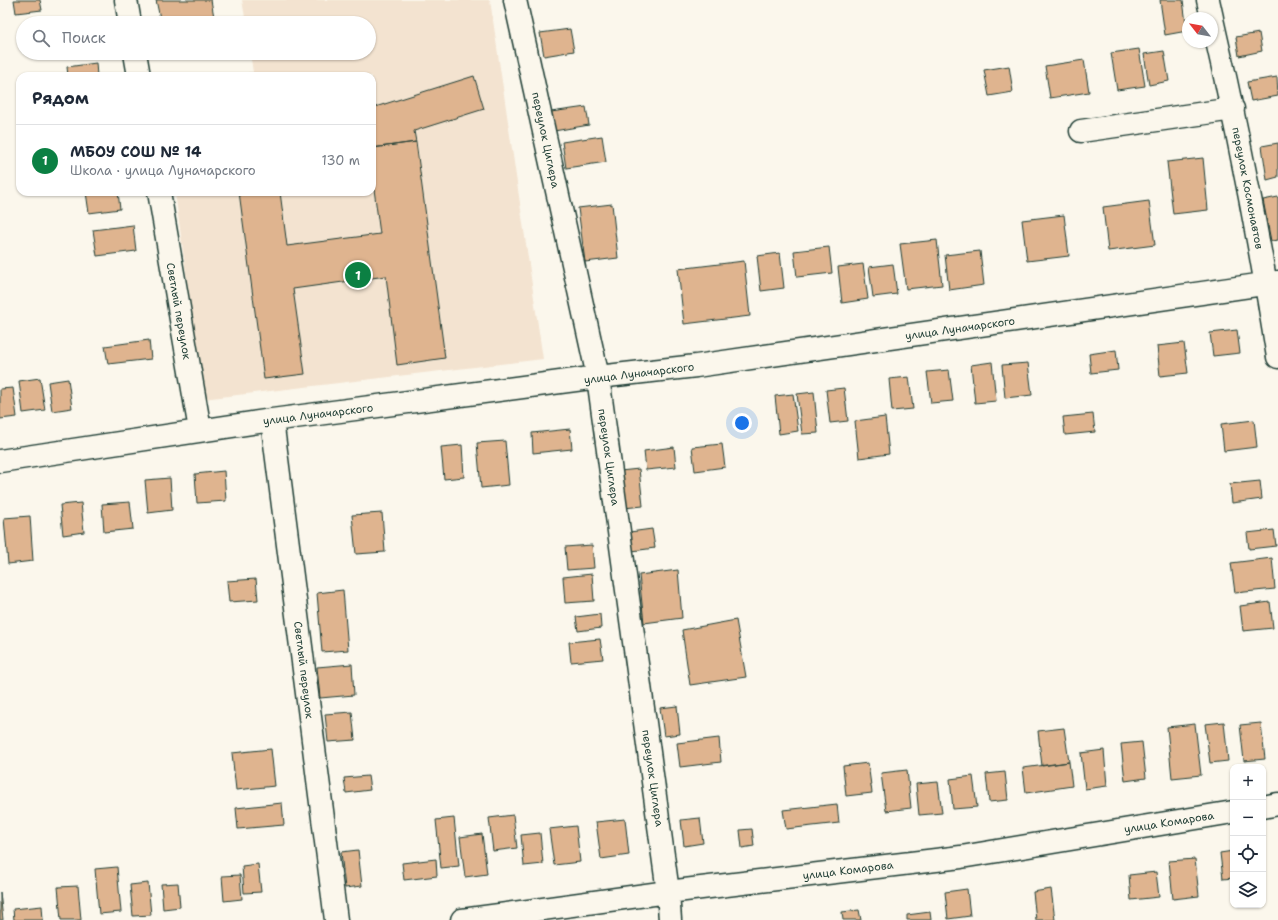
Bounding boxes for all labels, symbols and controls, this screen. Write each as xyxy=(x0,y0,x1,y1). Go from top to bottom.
north arrow xyxy=(1182,12,1218,48)
search box xyxy=(16,16,376,60)
icon: search xyxy=(30,27,52,49)
text: Поиск xyxy=(62,28,106,48)
text: Рядом xyxy=(32,87,89,109)
street label: переулок Циглера xyxy=(528,91,563,190)
street label: переулок Космонавтов xyxy=(1228,126,1267,251)
text: МБОУ СОШ № 14 xyxy=(70,142,202,162)
text: 1 xyxy=(42,152,48,169)
text: 130 m xyxy=(322,152,360,169)
text: Школа · улица Луначарского xyxy=(70,162,256,179)
pin: 1 xyxy=(345,260,371,290)
street label: Светлый переулок xyxy=(163,262,194,361)
street label: улица Луначарского xyxy=(904,313,1016,344)
street label: улица Луначарского xyxy=(583,359,695,388)
street label: улица Луначарского xyxy=(262,400,374,429)
street label: переулок Циглера xyxy=(594,408,623,507)
your location xyxy=(732,413,752,433)
street label: Светлый переулок xyxy=(290,620,317,720)
street label: переулок Циглера xyxy=(638,729,667,828)
map controls xyxy=(1230,764,1266,908)
button: + xyxy=(1230,764,1266,800)
button: − xyxy=(1230,800,1266,836)
street label: улица Комарова xyxy=(1123,808,1215,837)
button: locate xyxy=(1230,836,1266,872)
street label: улица Комарова xyxy=(802,857,894,883)
button: layers xyxy=(1230,872,1266,908)

